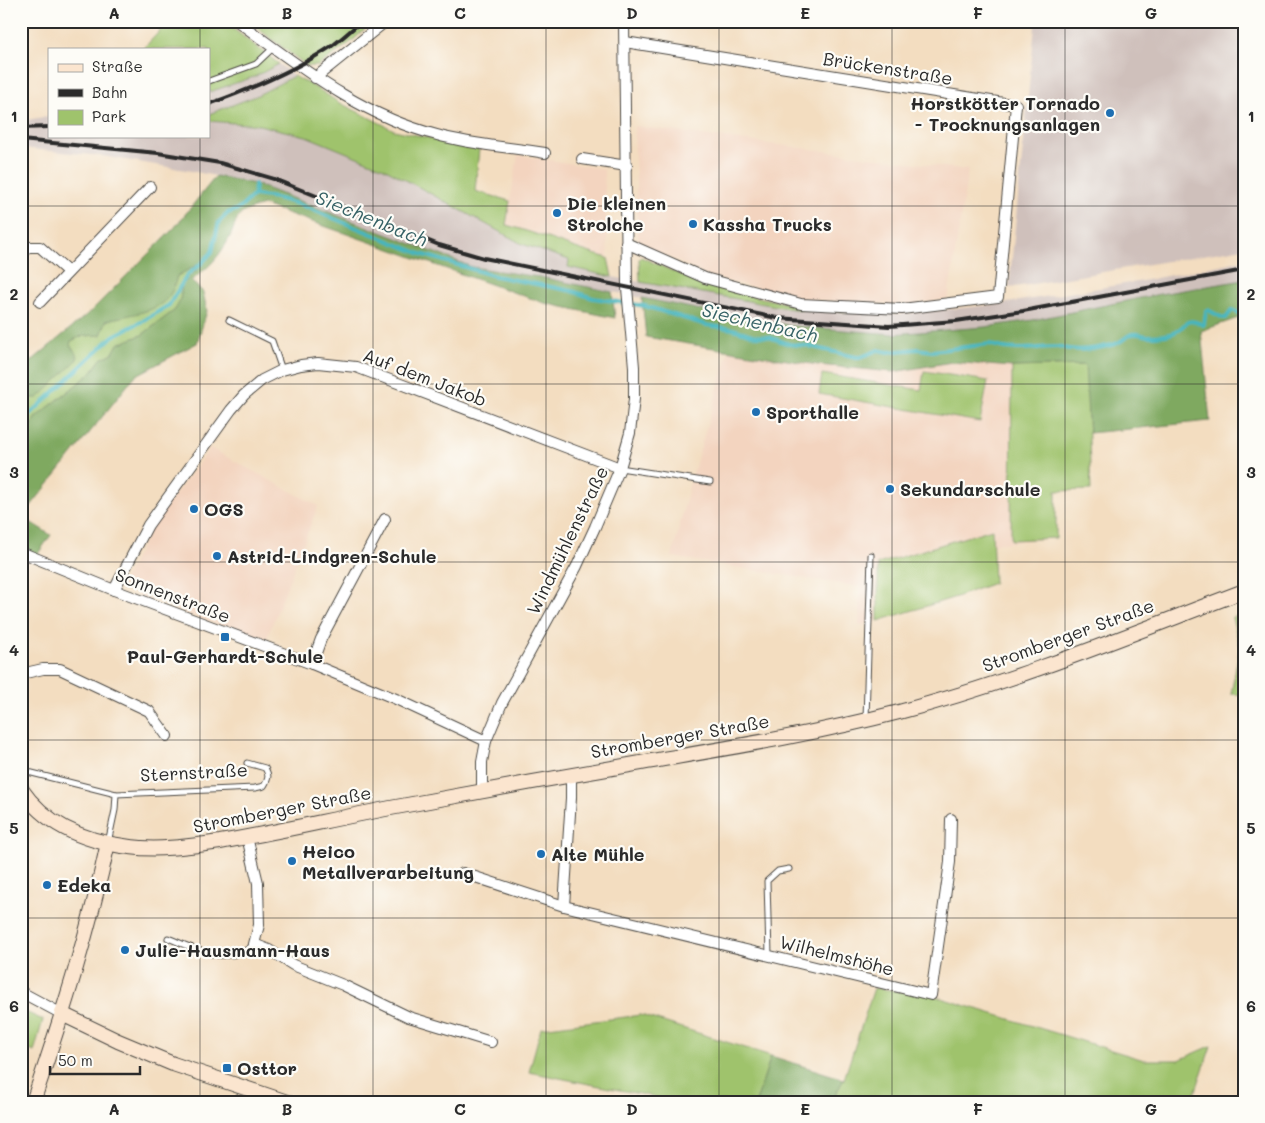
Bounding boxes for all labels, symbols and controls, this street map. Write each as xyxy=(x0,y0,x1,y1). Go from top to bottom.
text: A xyxy=(108,2,120,23)
text: B xyxy=(282,2,292,23)
text: C xyxy=(454,2,466,23)
text: D xyxy=(626,2,638,23)
text: E xyxy=(800,2,810,23)
text: F xyxy=(973,2,983,23)
text: G xyxy=(1145,2,1157,23)
street label: Brückenstraße xyxy=(822,46,954,90)
legend xyxy=(48,48,210,138)
text: Straße xyxy=(92,56,143,76)
text: Bahn xyxy=(92,82,127,102)
place label: Horstkötter Tornado - Trocknungsanlagen xyxy=(910,91,1100,136)
text: 1 xyxy=(10,105,18,126)
text: 1 xyxy=(1247,105,1255,126)
text: Park xyxy=(92,106,126,126)
marker: Horstkötter Tornado - Trocknungsanlagen xyxy=(1104,107,1116,119)
water label: Siechenbach xyxy=(312,184,432,252)
place label: Die kleinen Strolche xyxy=(567,191,666,236)
marker: Die kleinen Strolche xyxy=(551,207,563,219)
place label: Kassha Trucks xyxy=(703,212,832,236)
marker: Kassha Trucks xyxy=(687,218,699,230)
text: 2 xyxy=(10,283,19,304)
text: 2 xyxy=(1247,283,1256,304)
water label: Siechenbach xyxy=(700,297,820,347)
street label: Auf dem Jakob xyxy=(360,342,490,412)
place label: Sporthalle xyxy=(766,400,859,424)
marker: Sporthalle xyxy=(750,406,762,418)
text: 3 xyxy=(9,461,19,482)
text: 3 xyxy=(1246,461,1256,482)
street label: Windmühlenstraße xyxy=(521,462,613,618)
place label: Sekundarschule xyxy=(900,477,1041,501)
marker: Sekundarschule xyxy=(884,483,896,495)
place label: OGS xyxy=(204,497,244,521)
marker: OGS xyxy=(188,503,200,515)
place label: Astrid-Lindgren-Schule xyxy=(227,544,437,568)
marker: Astrid-Lindgren-Schule xyxy=(211,550,223,562)
street label: Sonnenstraße xyxy=(112,562,234,628)
street label: Stromberger Straße xyxy=(979,593,1157,677)
marker: Paul-Gerhardt-Schule xyxy=(219,631,231,643)
text: 4 xyxy=(9,639,19,660)
text: 4 xyxy=(1246,639,1256,660)
place label: Paul-Gerhardt-Schule xyxy=(127,644,323,668)
street label: Stromberger Straße xyxy=(589,708,771,764)
street label: Sternstraße xyxy=(140,757,248,787)
street label: Stromberger Straße xyxy=(191,780,373,838)
text: 5 xyxy=(9,817,19,838)
text: 5 xyxy=(1246,817,1256,838)
place label: Heico Metallverarbeitung xyxy=(302,839,474,884)
place label: Alte Mühle xyxy=(551,842,645,866)
marker: Alte Mühle xyxy=(535,848,547,860)
marker: Heico Metallverarbeitung xyxy=(286,855,298,867)
place label: Edeka xyxy=(57,873,111,897)
marker: Edeka xyxy=(41,879,53,891)
street label: Wilhelmshöhe xyxy=(777,929,897,981)
place label: Julie-Hausmann-Haus xyxy=(135,938,330,962)
marker: Julie-Hausmann-Haus xyxy=(119,944,131,956)
text: 6 xyxy=(9,995,19,1016)
text: 6 xyxy=(1246,995,1256,1016)
scale bar xyxy=(50,1043,140,1075)
text: 50 m xyxy=(58,1050,93,1070)
place label: Osttor xyxy=(237,1056,297,1080)
marker: Osttor xyxy=(221,1062,233,1074)
text: A xyxy=(108,1098,120,1119)
text: B xyxy=(282,1098,292,1119)
text: C xyxy=(454,1098,466,1119)
text: D xyxy=(626,1098,638,1119)
text: E xyxy=(800,1098,810,1119)
text: F xyxy=(973,1098,983,1119)
text: G xyxy=(1145,1098,1157,1119)

